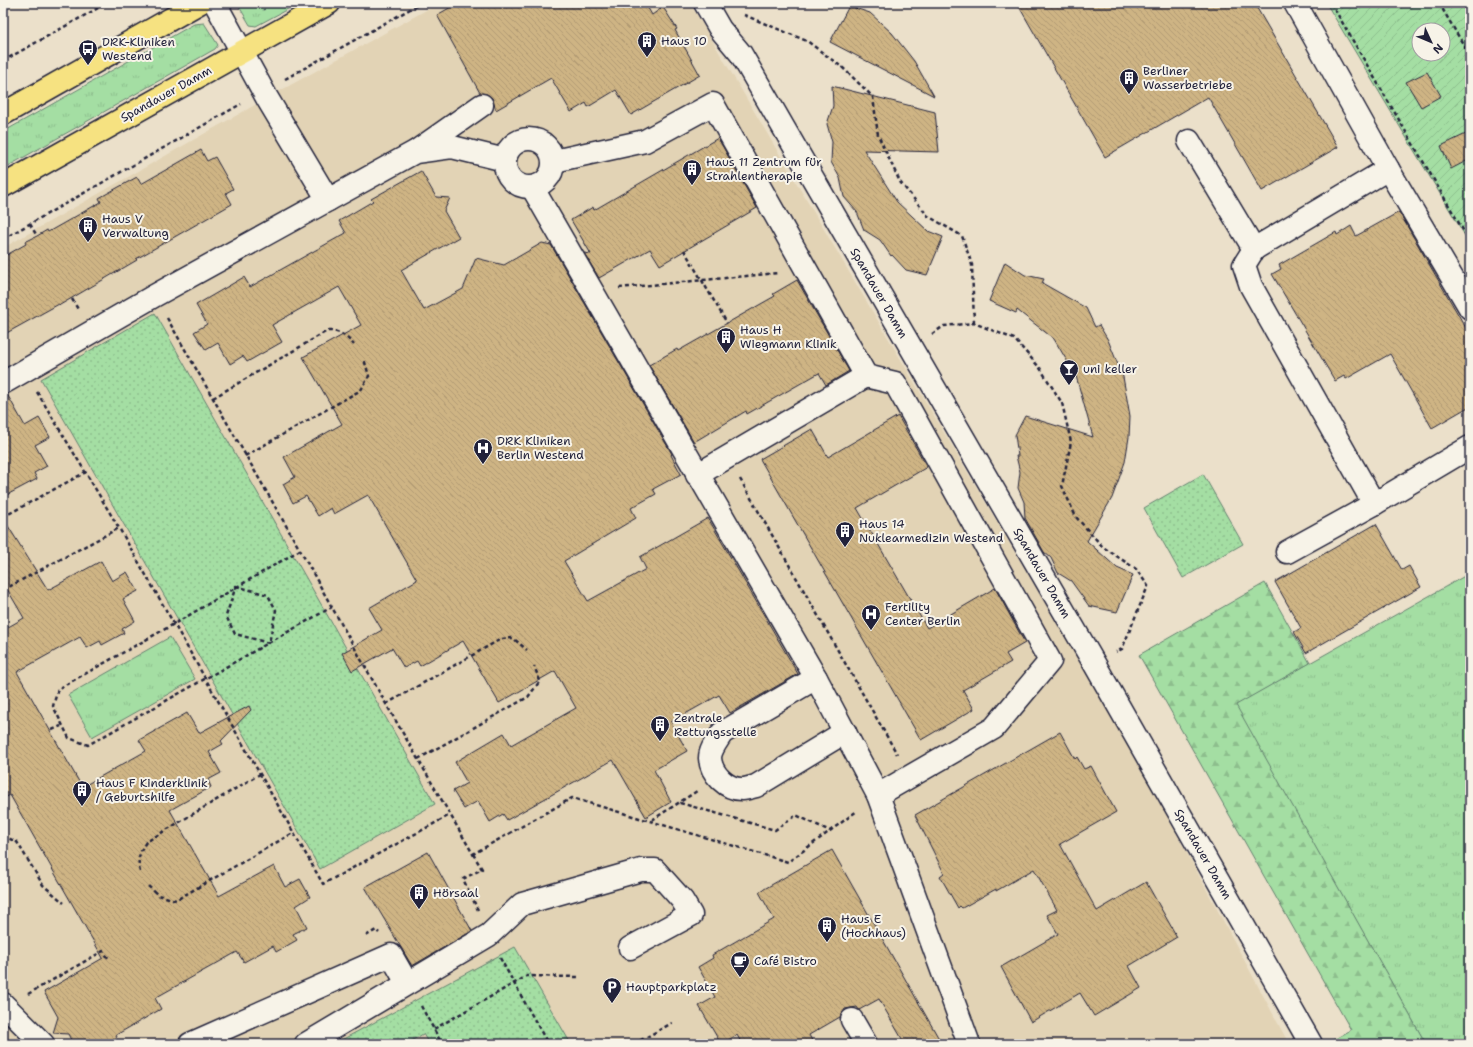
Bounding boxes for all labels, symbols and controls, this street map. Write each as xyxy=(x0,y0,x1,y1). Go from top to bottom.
north arrow xyxy=(1411,22,1451,62)
building icon: Haus 10 xyxy=(636,30,658,58)
place label: Haus 10 xyxy=(661,33,707,49)
place label: DRK-Kliniken Westend xyxy=(102,34,175,64)
bus stop icon: DRK-Kliniken Westend xyxy=(77,38,99,66)
text: N xyxy=(1429,40,1446,57)
street label: Spandauer Damm xyxy=(118,62,214,126)
place label: Berliner Wasserbetriebe xyxy=(1143,63,1233,93)
building icon: Berliner Wasserbetriebe xyxy=(1118,67,1140,95)
place label: Haus 11 Zentrum für Strahlentherapie xyxy=(706,154,822,184)
building icon: Haus 11 Zentrum für Strahlentherapie xyxy=(681,158,703,186)
place label: Haus V Verwaltung xyxy=(102,211,169,241)
building icon: Haus V Verwaltung xyxy=(77,215,99,243)
street label: Spandauer Damm xyxy=(847,245,911,341)
place label: Haus H Wiegmann Klinik xyxy=(740,322,837,352)
building icon: Haus H Wiegmann Klinik xyxy=(715,326,737,354)
bar icon: uni keller xyxy=(1058,358,1080,386)
place label: uni keller xyxy=(1083,361,1137,377)
place label: DRK Kliniken Berlin Westend xyxy=(497,433,584,463)
hospital icon: DRK Kliniken Berlin Westend xyxy=(472,437,494,465)
place label: Haus 14 Nuklearmedizin Westend xyxy=(859,516,1004,546)
building icon: Haus 14 Nuklearmedizin Westend xyxy=(834,520,856,548)
street label: Spandauer Damm xyxy=(1010,525,1074,621)
place label: Fertility Center Berlin xyxy=(885,599,960,629)
hospital icon: Fertility Center Berlin xyxy=(860,603,882,631)
place label: Zentrale Rettungsstelle xyxy=(674,710,757,740)
building icon: Zentrale Rettungsstelle xyxy=(649,714,671,742)
place label: Haus F Kinderklinik / Geburtshilfe xyxy=(96,775,208,805)
building icon: Haus F Kinderklinik / Geburtshilfe xyxy=(71,779,93,807)
street label: Spandauer Damm xyxy=(1171,806,1235,902)
building icon: Hörsaal xyxy=(408,882,430,910)
place label: Hörsaal xyxy=(433,885,479,901)
place label: Haus E (Hochhaus) xyxy=(841,911,906,941)
building icon: Haus E (Hochhaus) xyxy=(816,915,838,943)
cafe icon: Café Bistro xyxy=(729,950,751,978)
place label: Café Bistro xyxy=(754,953,817,969)
parking icon: Hauptparkplatz xyxy=(601,976,623,1004)
place label: Hauptparkplatz xyxy=(626,979,717,995)

